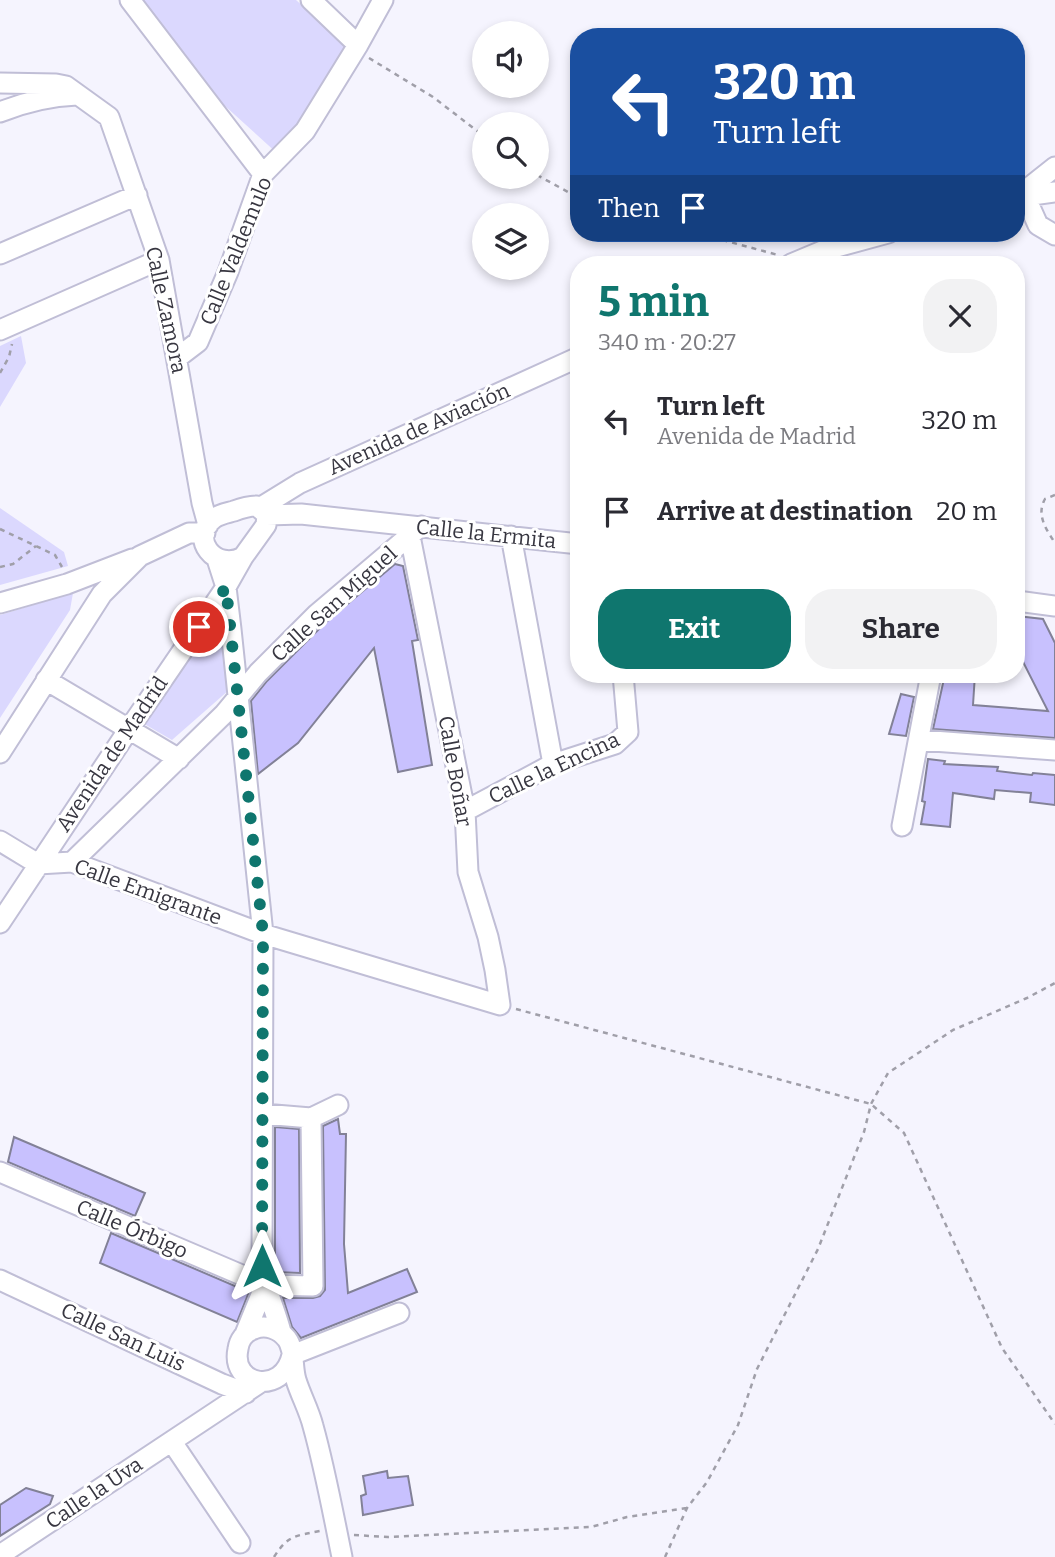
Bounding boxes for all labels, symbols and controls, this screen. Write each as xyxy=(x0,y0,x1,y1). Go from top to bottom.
map controls xyxy=(472,21,549,280)
button: sound xyxy=(472,21,549,98)
text: 320 m xyxy=(713,53,856,112)
icon: left xyxy=(598,56,689,147)
button: search xyxy=(472,112,549,189)
text: Turn left xyxy=(713,113,841,151)
street label: Calle Valdemulo xyxy=(194,173,278,329)
icon: arrive xyxy=(674,189,712,227)
text: Then xyxy=(598,193,660,224)
button: layers xyxy=(472,203,549,280)
street label: Calle Zamora xyxy=(140,244,192,376)
text: 5 min xyxy=(598,277,709,327)
button: close xyxy=(923,279,997,353)
text: 340 m · 20:27 xyxy=(598,328,736,356)
street label: Avenida de Aviación xyxy=(324,377,514,481)
text: Turn left xyxy=(657,391,765,422)
icon: left xyxy=(598,402,636,440)
text: 320 m xyxy=(921,405,997,436)
text: Avenida de Madrid xyxy=(657,422,856,450)
icon: arrive xyxy=(598,493,636,531)
text: Arrive at destination xyxy=(657,496,912,527)
text: 20 m xyxy=(936,496,997,527)
street label: Calle la Ermita xyxy=(415,514,558,554)
street label: Calle San Miguel xyxy=(266,541,402,667)
button: Exit xyxy=(598,589,791,669)
button: Share xyxy=(805,589,997,669)
pin xyxy=(169,597,229,657)
icon: arrive xyxy=(180,608,218,646)
street label: Avenida de Madrid xyxy=(50,671,174,837)
street label: Calle Boñar xyxy=(432,714,478,828)
street label: Calle la Encina xyxy=(484,726,624,810)
street label: Calle Emigrante xyxy=(71,853,225,931)
street label: Calle Órbigo xyxy=(72,1194,192,1264)
position arrow xyxy=(225,1229,299,1303)
street label: Calle San Luis xyxy=(57,1297,189,1377)
street label: Calle la Uva xyxy=(41,1451,148,1535)

